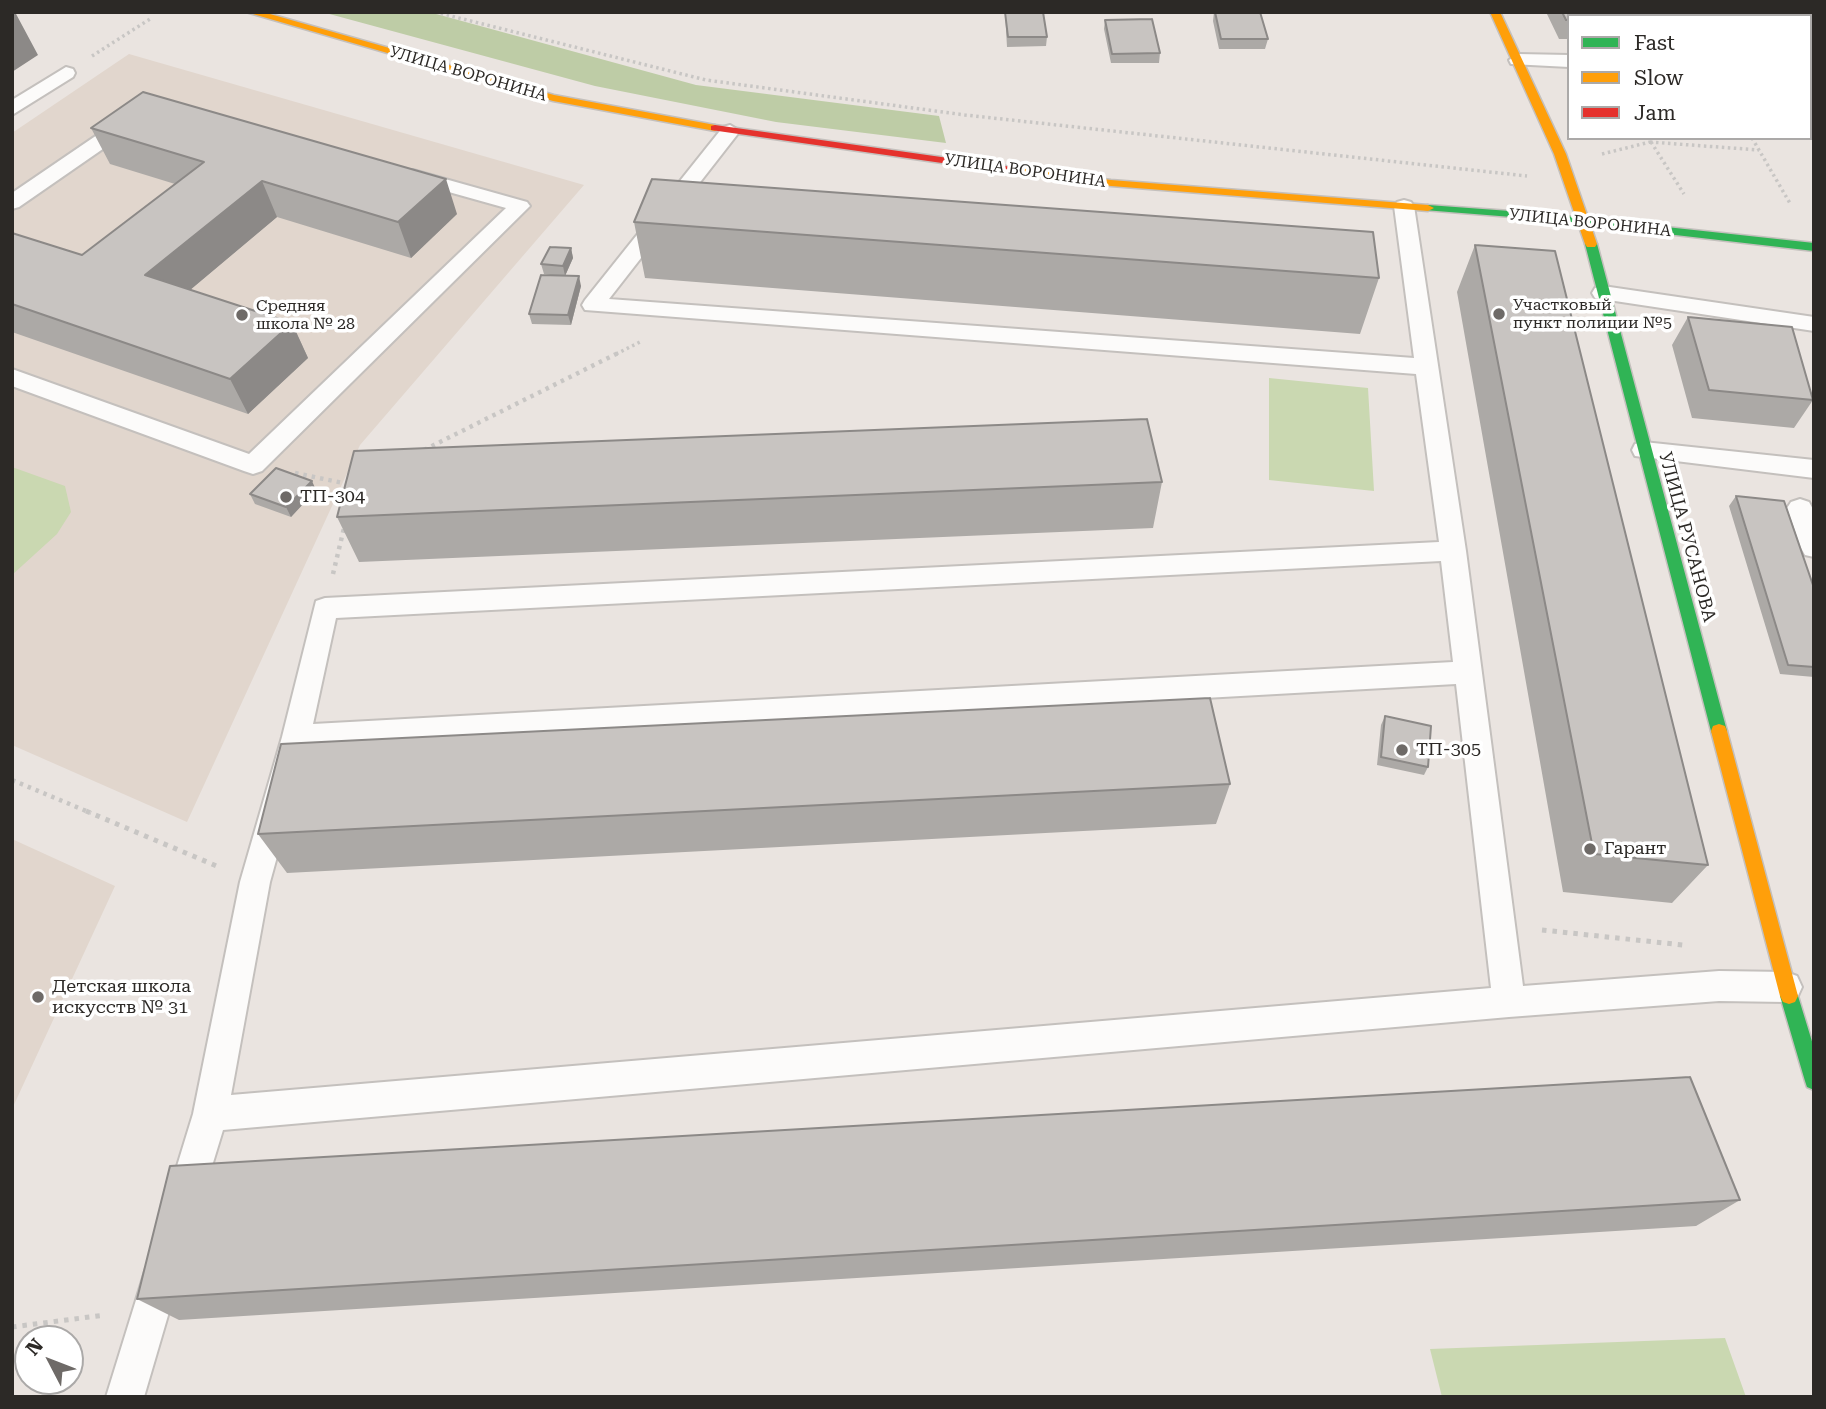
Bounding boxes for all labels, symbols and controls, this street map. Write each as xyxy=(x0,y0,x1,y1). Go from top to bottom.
legend xyxy=(1567,14,1812,140)
text: Fast xyxy=(1634,31,1675,55)
street label: УЛИЦА ВОРОНИНА xyxy=(387,42,549,106)
text: Slow xyxy=(1634,66,1683,90)
text: Jam xyxy=(1634,101,1676,125)
street label: УЛИЦА ВОРОНИНА xyxy=(943,150,1107,192)
street label: УЛИЦА ВОРОНИНА xyxy=(1508,205,1672,241)
place label: Участковый пункт полиции №5 xyxy=(1513,295,1672,333)
place label: Средняя школа № 28 xyxy=(256,296,355,334)
marker: Участковый пункт полиции №5 xyxy=(1491,306,1507,322)
marker: Средняя школа № 28 xyxy=(234,307,250,323)
street label: УЛИЦА РУСАНОВА xyxy=(1654,450,1720,624)
place label: ТП-304 xyxy=(300,486,365,508)
marker: ТП-304 xyxy=(278,489,294,505)
place label: ТП-305 xyxy=(1416,739,1481,761)
marker: ТП-305 xyxy=(1394,742,1410,758)
place label: Гарант xyxy=(1604,838,1666,860)
marker: Гарант xyxy=(1582,841,1598,857)
place label: Детская школа искусств № 31 xyxy=(52,976,191,1018)
marker: Детская школа искусств № 31 xyxy=(30,989,46,1005)
north arrow xyxy=(14,1325,84,1395)
text: N xyxy=(21,1334,48,1360)

